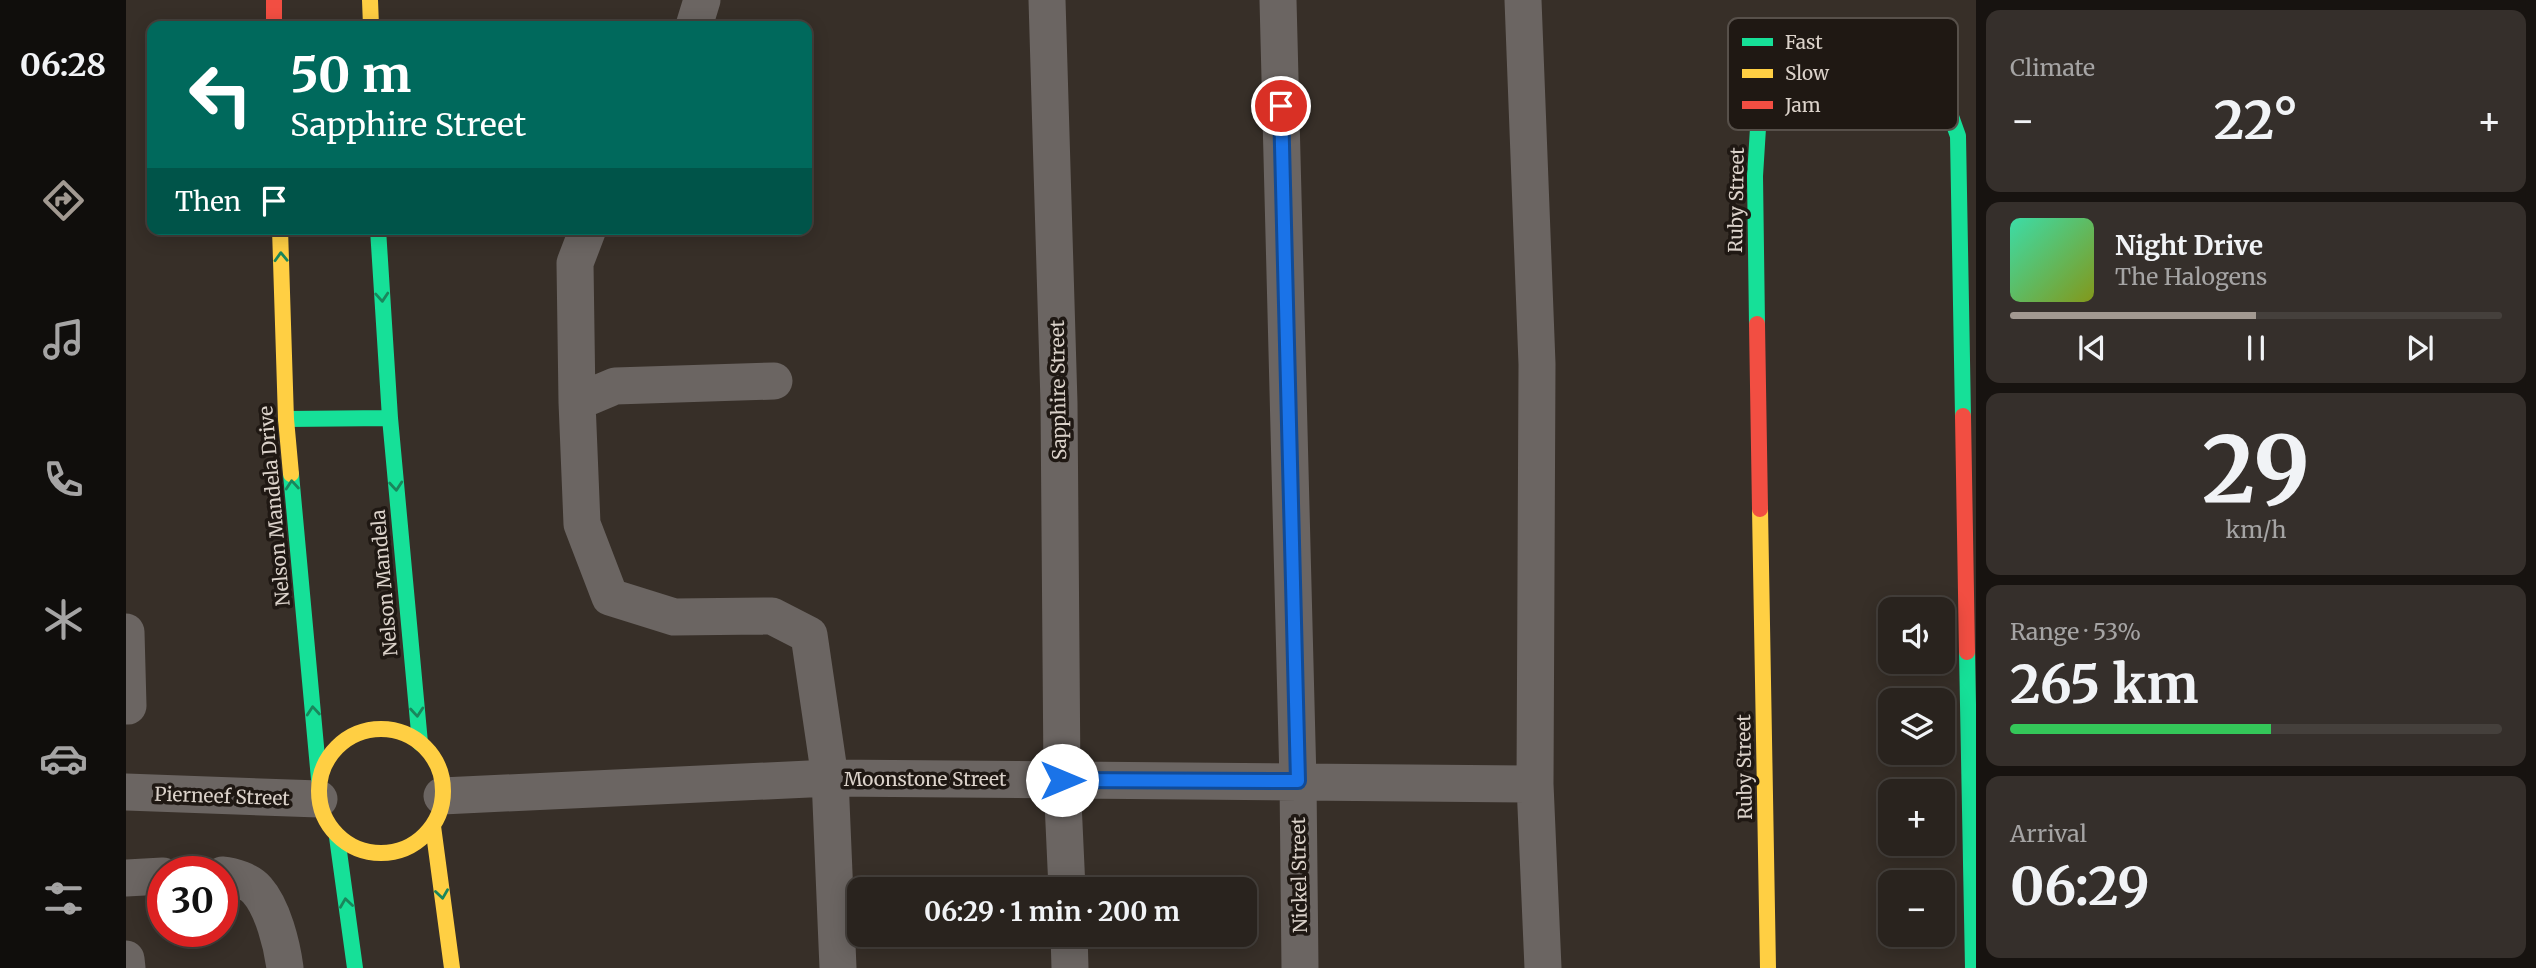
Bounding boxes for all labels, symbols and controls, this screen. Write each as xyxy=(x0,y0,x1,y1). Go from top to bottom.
legend xyxy=(1728,18,1958,130)
text: Fast xyxy=(1785,30,1823,54)
text: 50 m xyxy=(290,44,411,105)
text: 06:28 xyxy=(20,45,106,85)
icon: left xyxy=(175,49,266,140)
text: Climate xyxy=(2010,53,2095,82)
text: Slow xyxy=(1785,61,1830,85)
pin xyxy=(1251,76,1311,136)
icon: arrive xyxy=(1262,87,1300,125)
text: 22° xyxy=(2214,88,2298,153)
text: Jam xyxy=(1784,93,1821,117)
text: − xyxy=(2010,97,2035,144)
text: + xyxy=(2477,97,2502,144)
text: Sapphire Street xyxy=(290,105,526,145)
street label: Ruby Street xyxy=(1723,146,1749,253)
icon: directions xyxy=(39,176,88,225)
icon: arrive xyxy=(255,182,293,220)
text: Then xyxy=(175,185,241,218)
text: Night Drive xyxy=(2115,229,2263,262)
one-way arrow xyxy=(273,252,288,263)
text: The Halogens xyxy=(2115,262,2267,291)
one-way arrow xyxy=(374,292,389,303)
icon: music xyxy=(39,315,88,364)
street label: Sapphire Street xyxy=(1045,319,1071,460)
icon: previous xyxy=(2073,329,2111,367)
icon: pause xyxy=(2237,329,2275,367)
icon: next xyxy=(2401,329,2439,367)
street label: Nelson Mandela Drive xyxy=(253,405,295,607)
text: 29 xyxy=(2202,412,2310,527)
icon: phone xyxy=(39,455,88,504)
one-way arrow xyxy=(285,479,300,490)
one-way arrow xyxy=(389,480,404,492)
street label: Nelson Mandela xyxy=(366,509,402,657)
text: km/h xyxy=(2226,515,2286,544)
icon: climate xyxy=(39,595,88,644)
map controls xyxy=(1878,597,1955,947)
button: sound xyxy=(1878,597,1955,674)
text: Range · 53% xyxy=(2010,617,2141,646)
text: 265 km xyxy=(2010,652,2199,717)
button: layers xyxy=(1878,688,1955,765)
one-way arrow xyxy=(306,705,321,716)
one-way arrow xyxy=(409,707,424,718)
street label: Ruby Street xyxy=(1731,713,1757,820)
icon: car xyxy=(39,734,88,783)
position arrow xyxy=(1025,743,1099,817)
street label: Moonstone Street xyxy=(844,767,1007,791)
button: + xyxy=(1878,779,1955,856)
street label: Pierneef Street xyxy=(154,782,291,810)
street label: Nickel Street xyxy=(1286,816,1312,933)
text: Arrival xyxy=(2010,819,2087,848)
text: 06:29 xyxy=(2010,854,2150,919)
speed limit sign: 30 xyxy=(147,856,238,947)
button: − xyxy=(1878,870,1955,947)
icon: filters xyxy=(39,874,88,923)
one-way arrow xyxy=(434,888,449,900)
text: 06:29 · 1 min · 200 m xyxy=(924,895,1180,928)
one-way arrow xyxy=(339,897,354,908)

